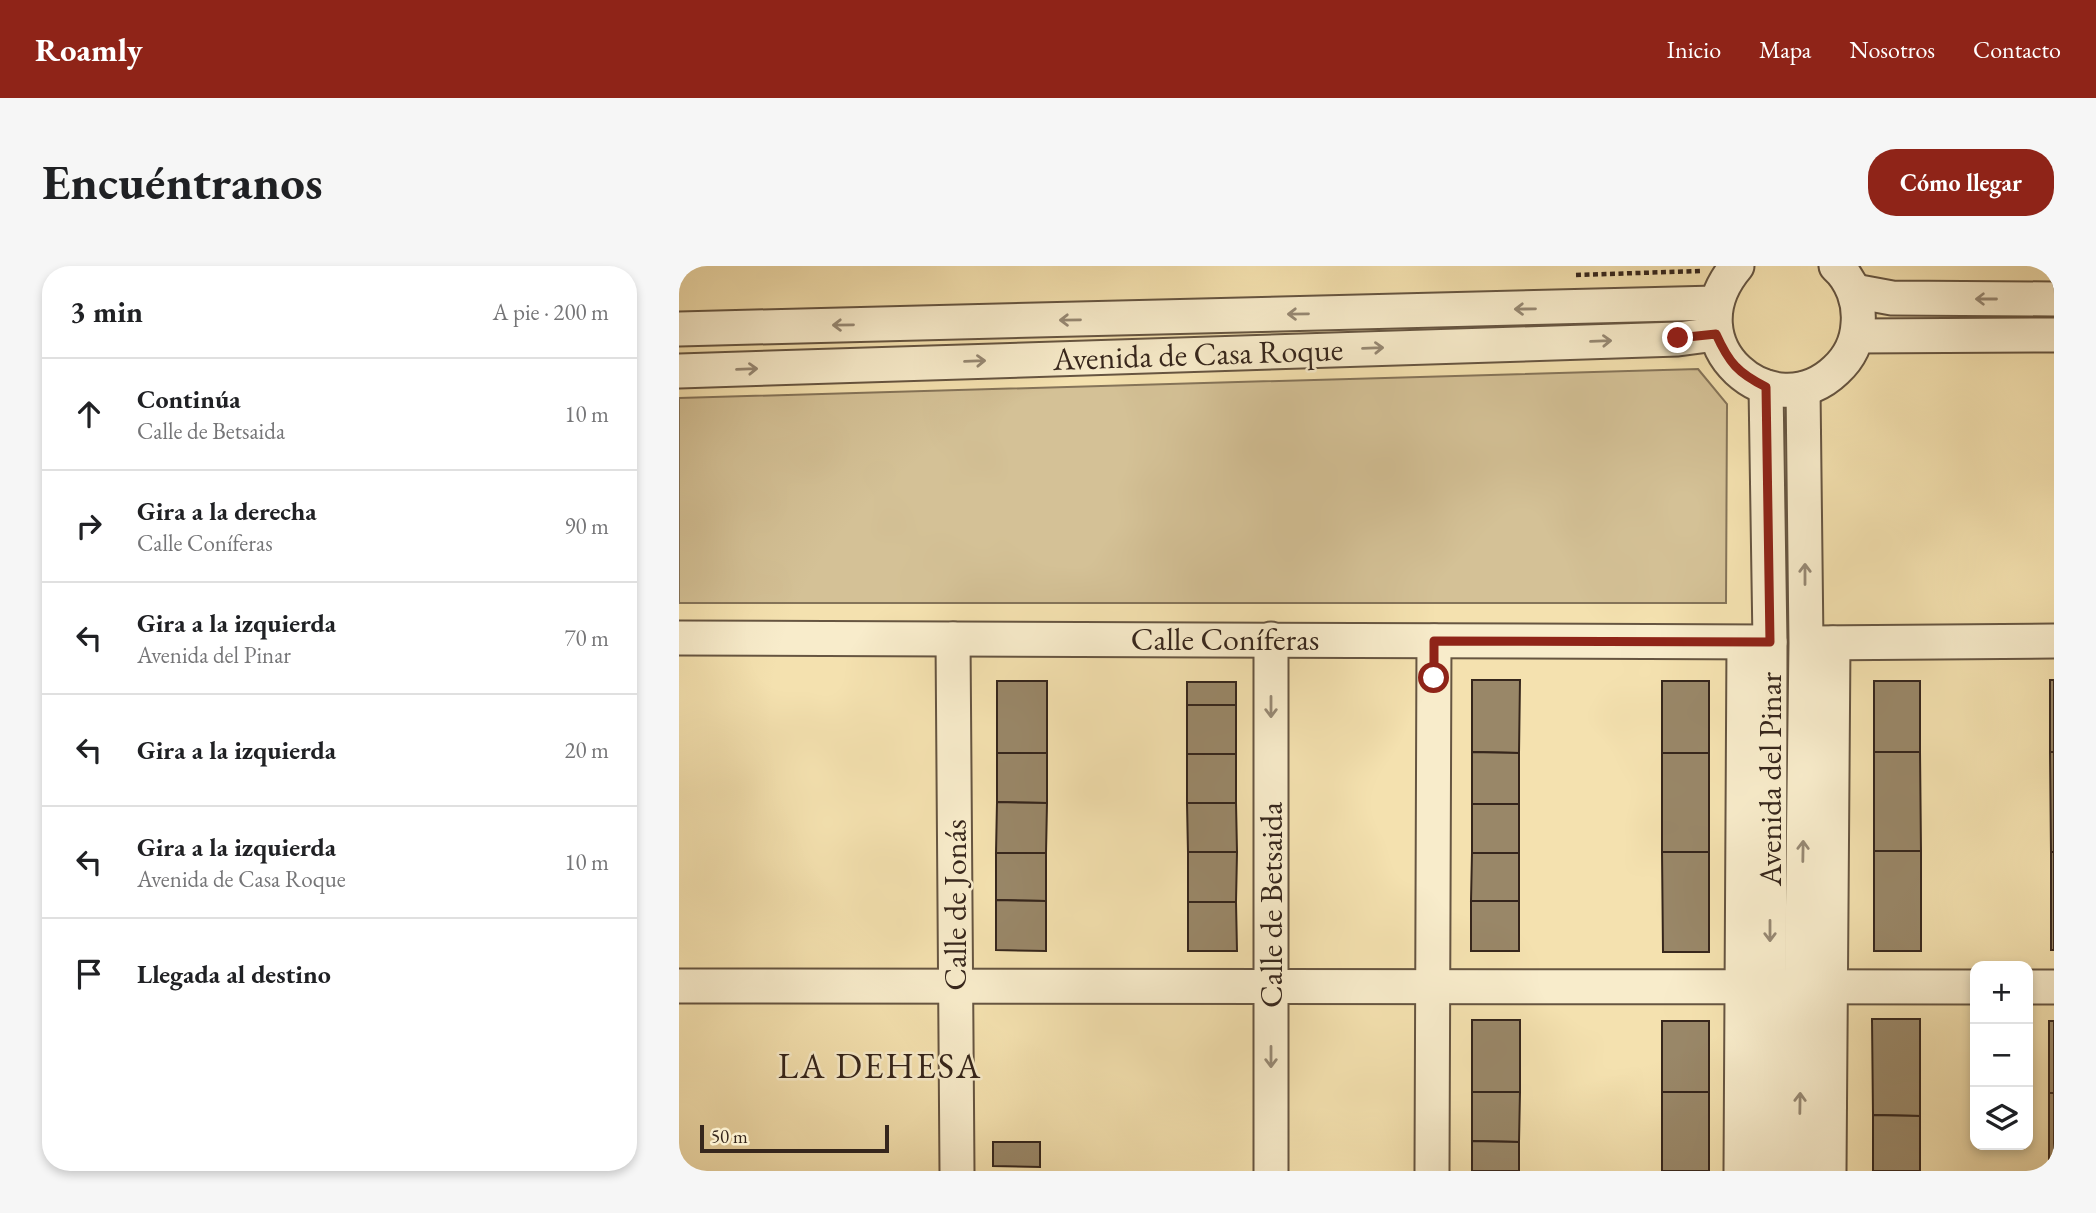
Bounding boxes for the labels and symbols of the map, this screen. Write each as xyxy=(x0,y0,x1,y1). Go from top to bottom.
one-way arrow xyxy=(1975,292,1998,306)
one-way arrow xyxy=(1514,302,1537,315)
one-way arrow xyxy=(1286,307,1309,321)
one-way arrow xyxy=(1059,313,1082,326)
one-way arrow xyxy=(832,318,855,332)
route end xyxy=(1662,322,1693,353)
street label: Avenida de Casa Roque xyxy=(1051,328,1344,380)
one-way arrow xyxy=(1589,334,1612,348)
one-way arrow xyxy=(1362,342,1385,355)
one-way arrow xyxy=(963,355,986,368)
one-way arrow xyxy=(735,362,758,375)
one-way arrow xyxy=(1799,563,1812,586)
street label: Calle Coníferas xyxy=(1131,618,1319,660)
route start xyxy=(1418,662,1449,693)
street label: Avenida del Pinar xyxy=(1749,672,1791,887)
one-way arrow xyxy=(1264,695,1278,718)
street label: Calle de Betsaida xyxy=(1250,802,1292,1008)
street label: Calle de Jonás xyxy=(934,819,976,991)
one-way arrow xyxy=(1796,840,1810,863)
one-way arrow xyxy=(1763,919,1777,942)
district label: LA DEHESA xyxy=(778,1043,982,1088)
one-way arrow xyxy=(1264,1045,1278,1068)
one-way arrow xyxy=(1793,1092,1807,1115)
scale bar xyxy=(700,1122,889,1154)

